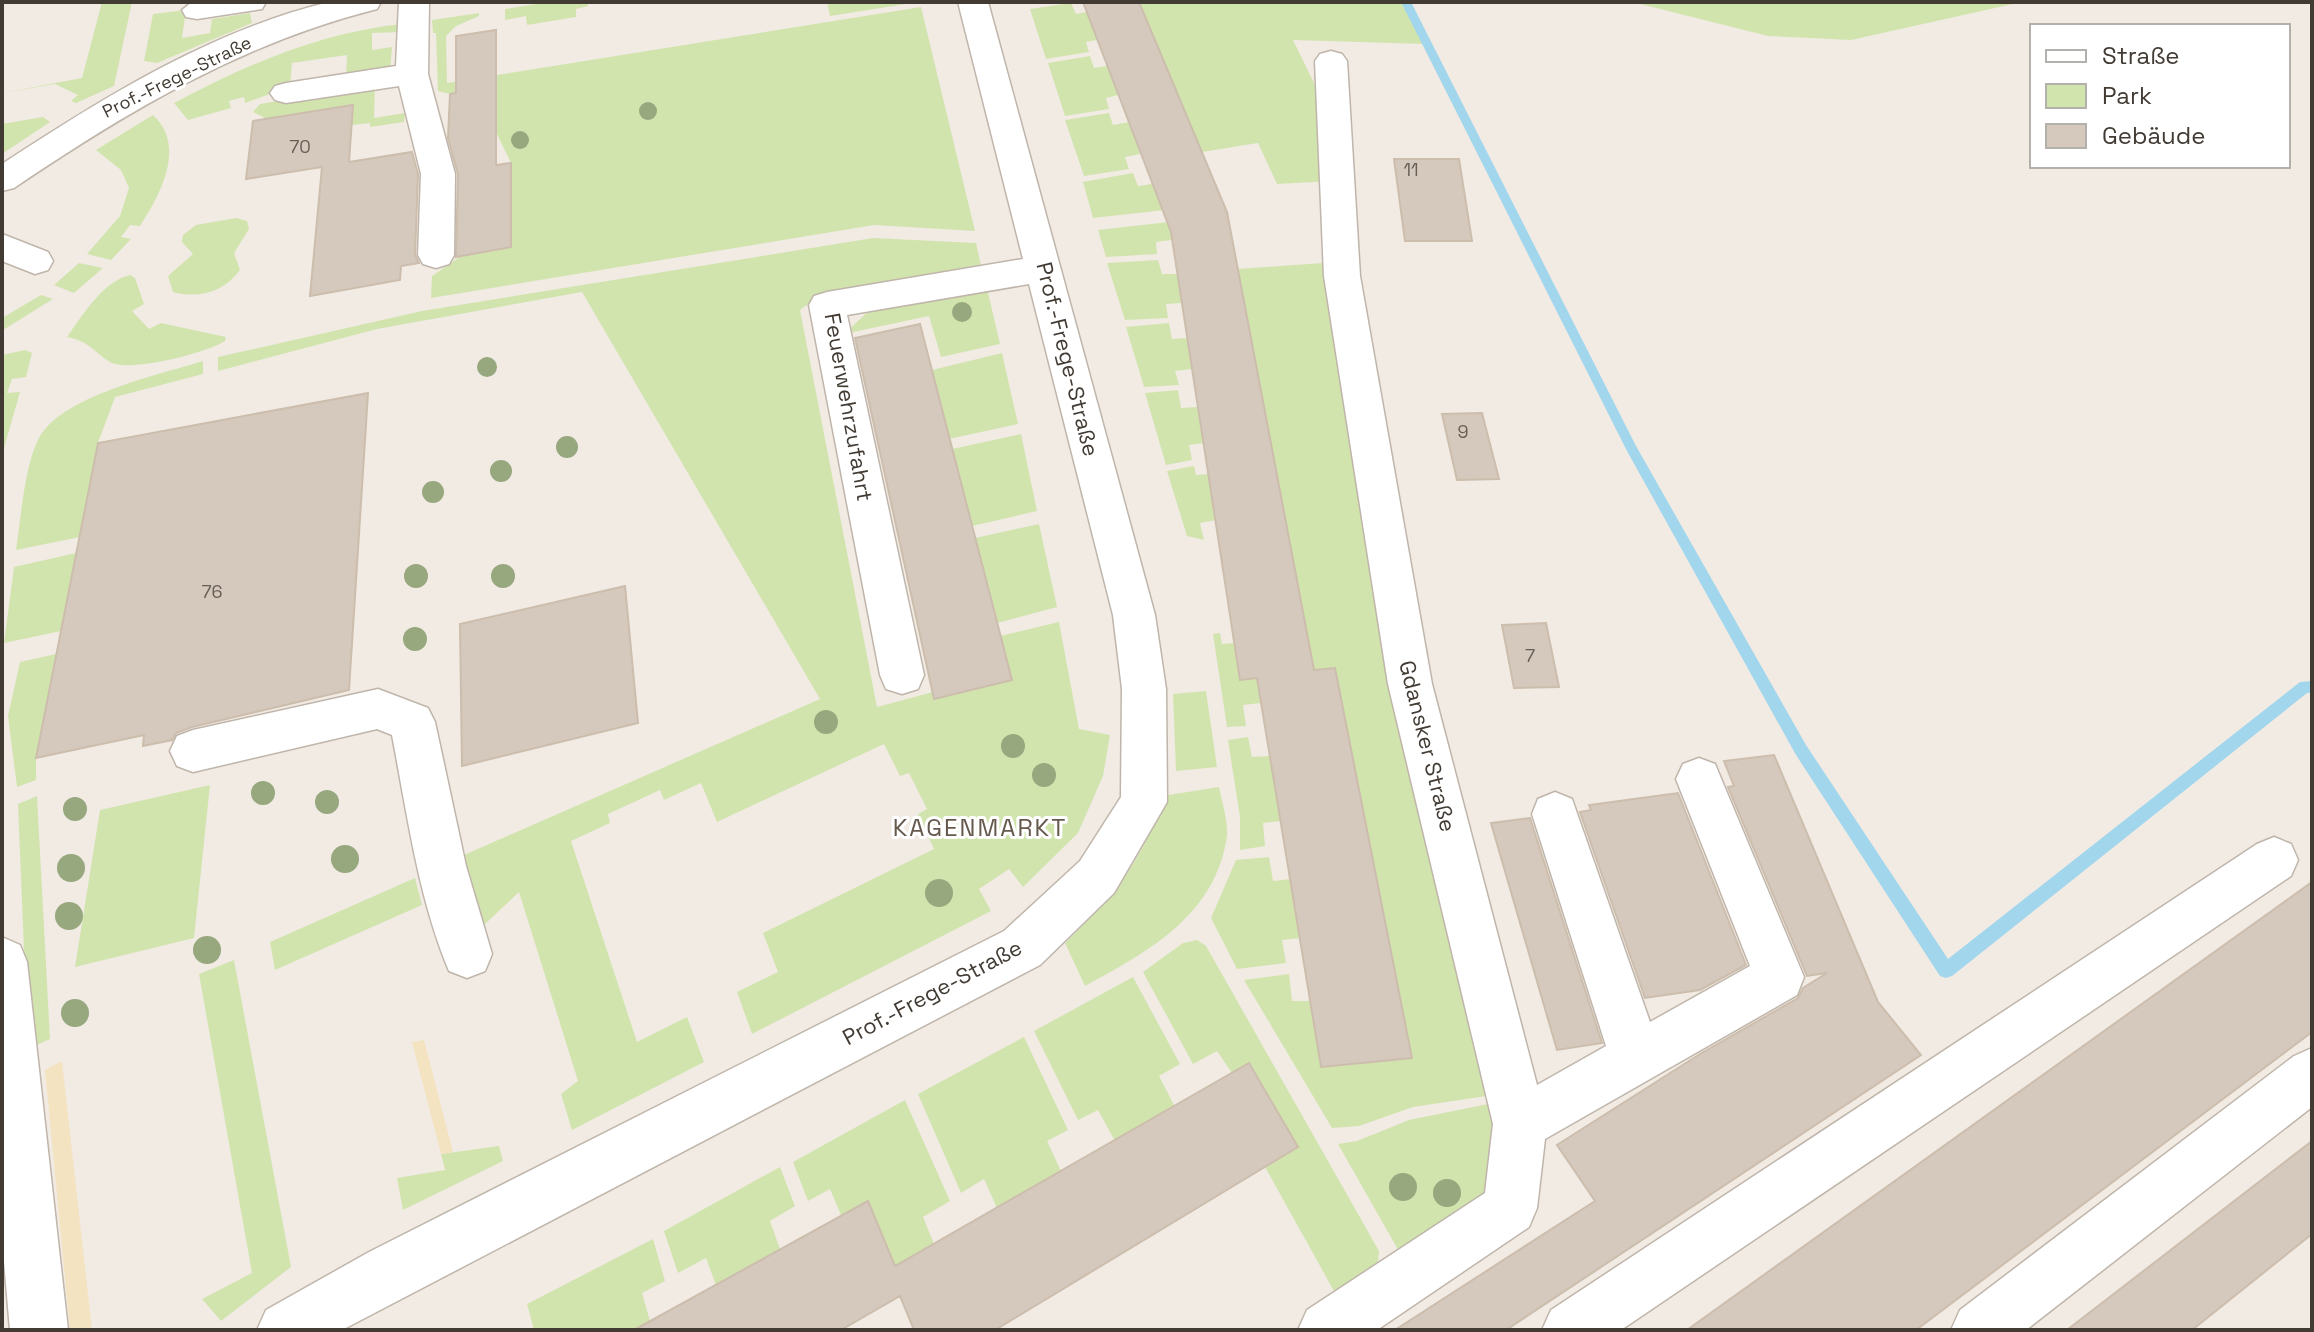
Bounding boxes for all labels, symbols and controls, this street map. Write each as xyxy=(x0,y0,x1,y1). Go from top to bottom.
legend xyxy=(2030,24,2290,168)
street label: Prof.-Frege-Straße xyxy=(98,30,255,123)
text: Straße xyxy=(2102,40,2179,71)
text: Park xyxy=(2102,80,2152,111)
text: Gebäude xyxy=(2102,120,2205,151)
house number: 70 xyxy=(289,135,311,158)
house number: 11 xyxy=(1403,158,1419,181)
street label: Prof.-Frege-Straße xyxy=(1030,259,1106,459)
street label: Feuerwehrzufahrt xyxy=(819,311,879,503)
house number: 9 xyxy=(1457,420,1469,443)
house number: 76 xyxy=(201,580,223,603)
house number: 7 xyxy=(1525,644,1535,667)
street label: Gdansker Straße xyxy=(1393,657,1463,835)
district label: KAGENMARKT xyxy=(893,812,1067,843)
street label: Prof.-Frege-Straße xyxy=(837,933,1027,1051)

